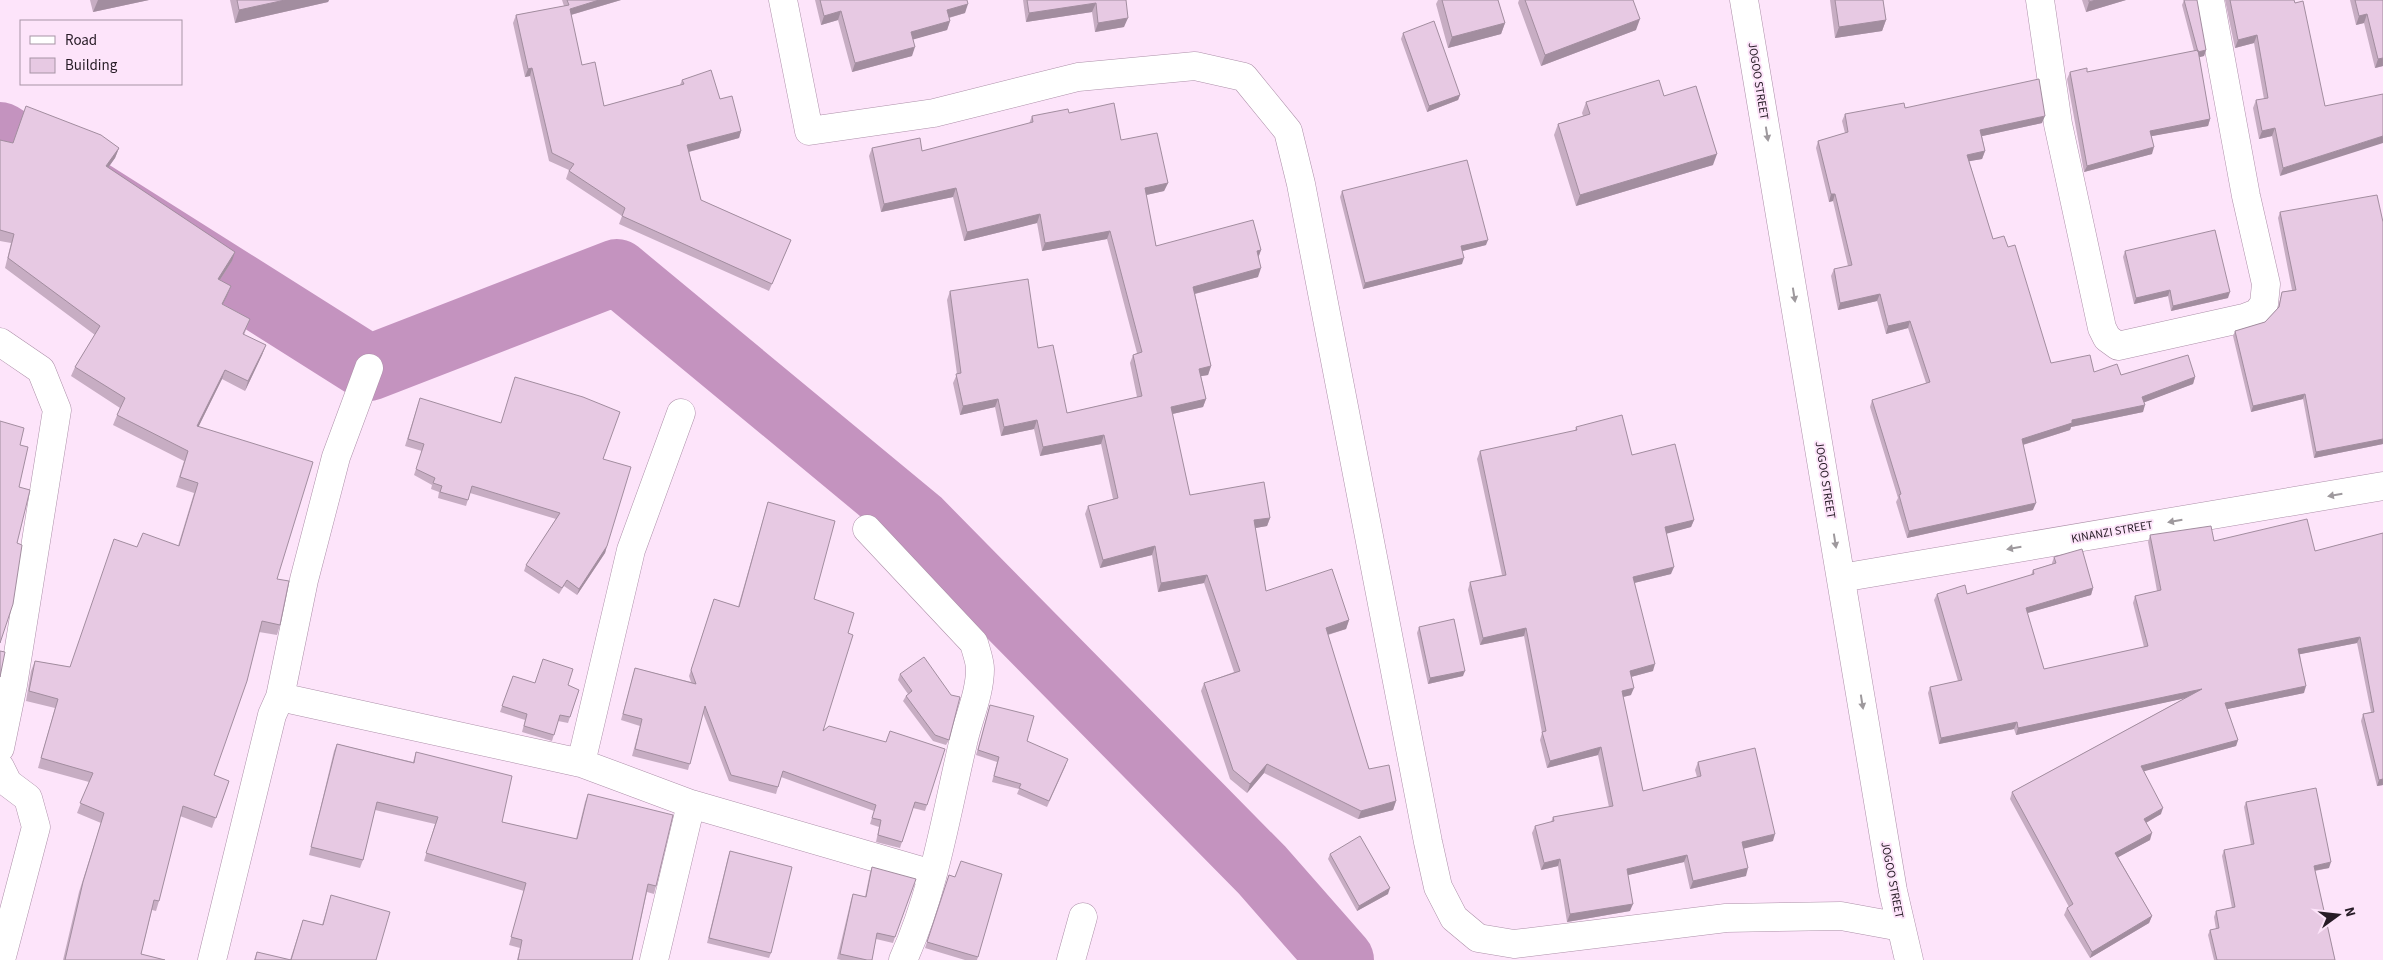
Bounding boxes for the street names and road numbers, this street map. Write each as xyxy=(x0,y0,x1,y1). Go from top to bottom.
street label: JOGOO STREET xyxy=(1744,41,1773,121)
street label: JOGOO STREET xyxy=(1811,440,1840,520)
street label: KINANZI STREET xyxy=(2070,516,2155,548)
street label: JOGOO STREET xyxy=(1876,840,1908,920)

